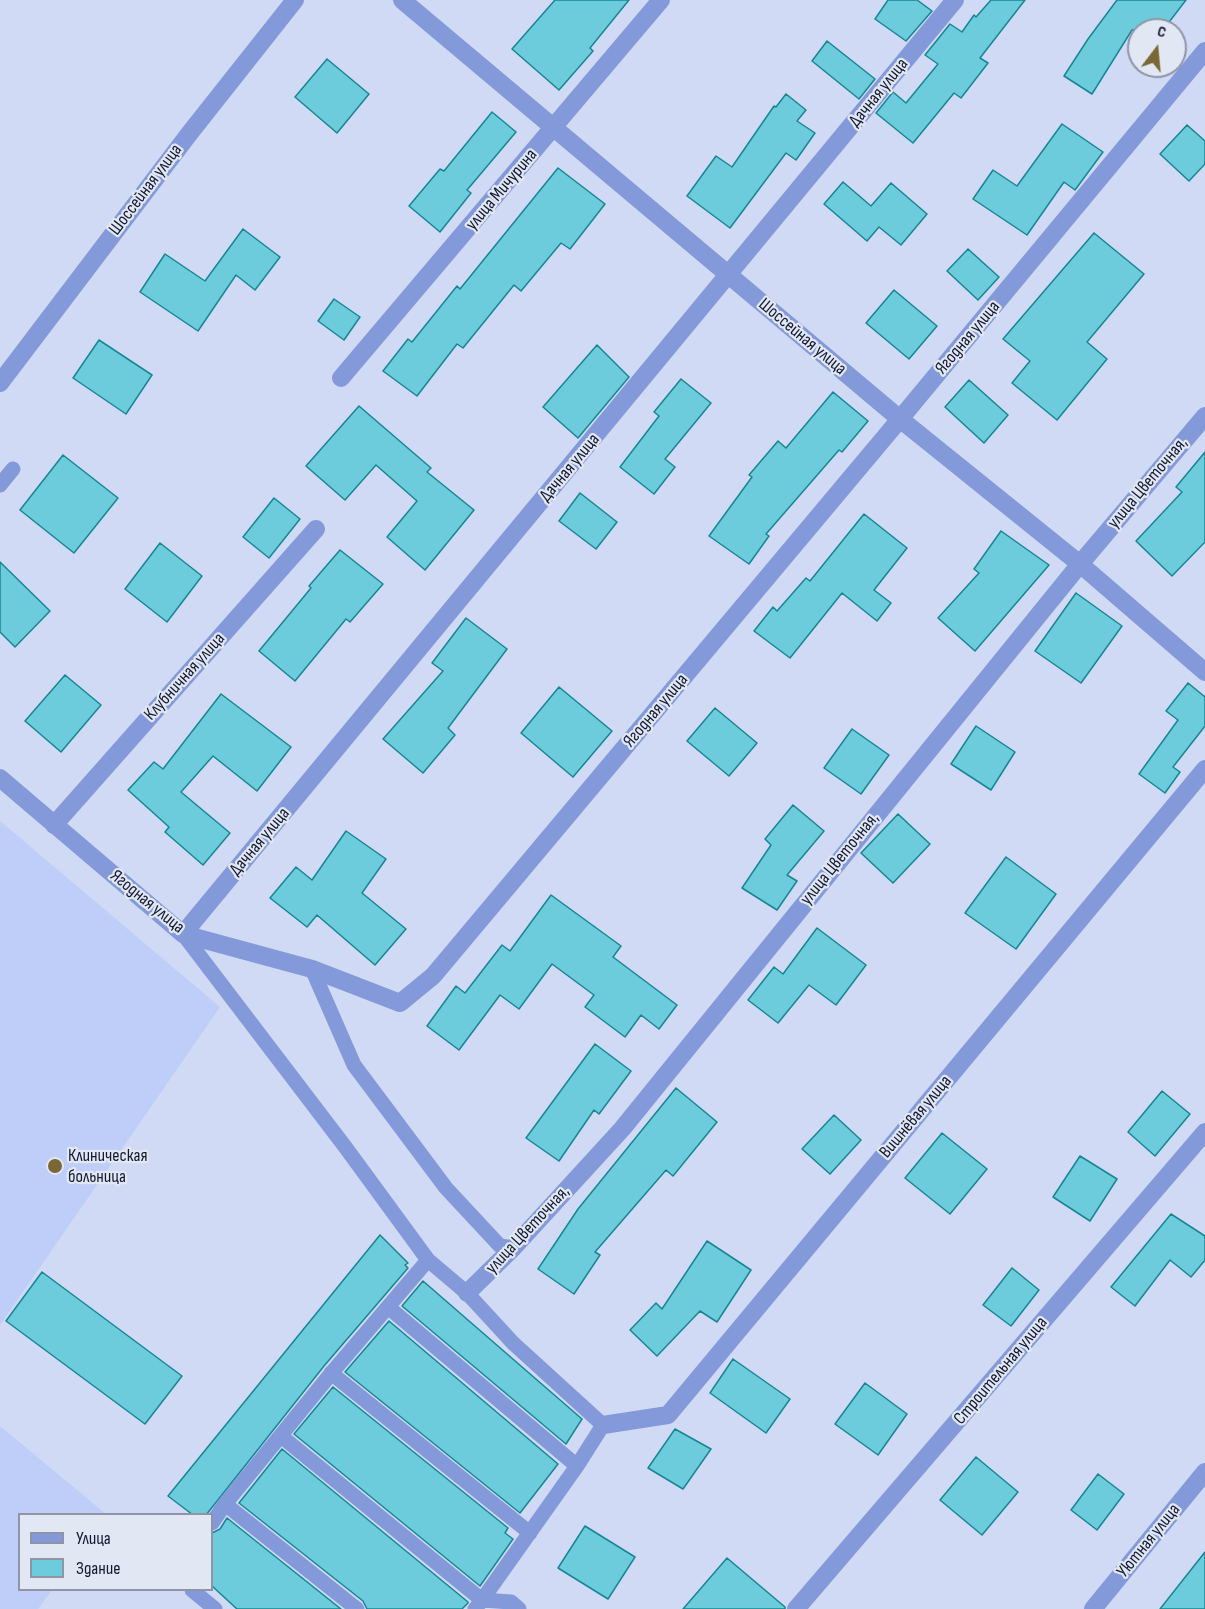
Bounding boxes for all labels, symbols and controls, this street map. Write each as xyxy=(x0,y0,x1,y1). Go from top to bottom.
north arrow xyxy=(1127,18,1187,78)
text: С xyxy=(1155,22,1168,42)
street label: Дачная улица xyxy=(845,54,913,132)
street label: Шоссейная улица xyxy=(105,140,187,240)
street label: улица Мичурина xyxy=(462,145,542,235)
street label: Шоссейная улица xyxy=(754,294,850,380)
street label: Ягодная улица xyxy=(931,297,1005,379)
street label: Дачная улица xyxy=(535,430,605,506)
street label: улица Цветочная, xyxy=(1103,433,1193,533)
street label: Клубничная улица xyxy=(140,629,230,725)
street label: Ягодная улица xyxy=(619,670,693,752)
street label: Дачная улица xyxy=(225,804,295,880)
street label: улица Цветочная, xyxy=(796,808,884,910)
street label: Ягодная улица xyxy=(105,865,189,939)
street label: Вишнёвая улица xyxy=(875,1071,957,1163)
place label: Клиническая больница xyxy=(68,1145,147,1188)
marker: Клиническая больница xyxy=(46,1157,64,1175)
street label: улица Цветочная, xyxy=(482,1181,574,1279)
street label: Строительная улица xyxy=(950,1313,1052,1429)
street label: Уютная улица xyxy=(1113,1500,1185,1582)
legend xyxy=(18,1513,213,1591)
text: Улица xyxy=(76,1528,111,1549)
text: Здание xyxy=(76,1558,121,1579)

